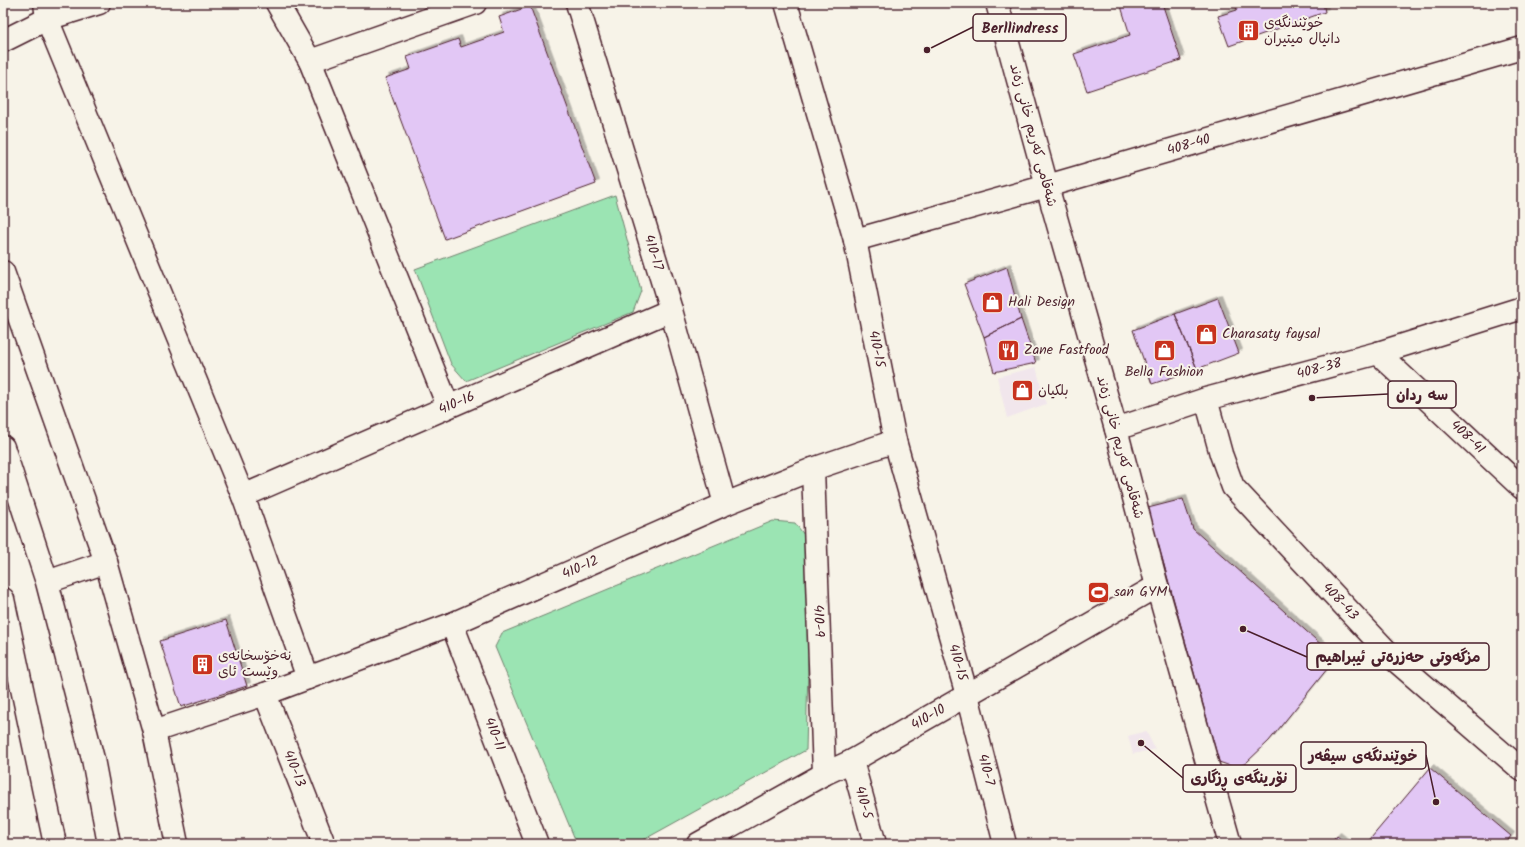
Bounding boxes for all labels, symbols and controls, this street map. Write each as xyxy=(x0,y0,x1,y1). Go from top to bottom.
place label: خوێندنگەی دانیال میتیران xyxy=(1264,12,1341,50)
callout: Berllindress xyxy=(973,14,1066,41)
text: Berllindress xyxy=(981,17,1059,41)
building icon: خوێندنگەی دانیال میتیران xyxy=(1235,18,1261,44)
street label: شەقامی کەریم خانی زەند xyxy=(1003,61,1063,209)
street label: 408-40 xyxy=(1164,128,1213,162)
street label: 410-17 xyxy=(638,232,669,274)
shop icon: Hali Design xyxy=(980,289,1006,315)
place label: Hali Design xyxy=(1008,291,1075,313)
shop icon: Charasaty faysal xyxy=(1194,321,1220,347)
place label: Charasaty faysal xyxy=(1222,323,1321,345)
street label: 410-15 xyxy=(862,328,891,371)
restaurant icon: Zane Fastfood xyxy=(996,337,1022,363)
shop icon: Bella Fashion xyxy=(1151,337,1177,363)
place label: Zane Fastfood xyxy=(1024,339,1110,361)
street label: 408-38 xyxy=(1294,352,1345,385)
place label: Bella Fashion xyxy=(1125,361,1203,383)
street label: شەقامی کەریم خانی زەند xyxy=(1090,373,1150,521)
shop icon: بلکیان xyxy=(1009,378,1035,404)
place label: بلکیان xyxy=(1038,380,1069,402)
callout: سه ردان xyxy=(1388,381,1456,408)
text: سه ردان xyxy=(1396,384,1448,408)
street label: 410-16 xyxy=(435,386,478,421)
street label: 408-41 xyxy=(1445,415,1490,459)
street label: 410-12 xyxy=(559,550,602,585)
street label: 408-43 xyxy=(1317,577,1364,626)
sports icon: san GYM xyxy=(1085,579,1111,605)
place label: san GYM xyxy=(1114,581,1167,603)
street label: 410-9 xyxy=(807,604,830,638)
street label: 410-15 xyxy=(942,641,974,685)
callout: مزگەوتی حەزرەتی ئیبراهیم xyxy=(1307,643,1489,670)
place label: نەخۆسخانەی وێست ئای xyxy=(218,645,291,683)
text: مزگەوتی حەزرەتی ئیبراهیم xyxy=(1315,646,1481,670)
building icon: نەخۆسخانەی وێست ئای xyxy=(190,651,216,677)
street label: 410-10 xyxy=(907,698,950,736)
street label: 410-11 xyxy=(478,714,511,754)
callout: خوێندنگەی سیڤەر xyxy=(1301,742,1426,769)
text: خوێندنگەی سیڤەر xyxy=(1307,745,1418,769)
street label: 410-13 xyxy=(277,747,311,790)
street label: 410-7 xyxy=(971,752,1001,789)
callout: نۆرینگەی ڕزگاری xyxy=(1183,765,1296,792)
text: نۆرینگەی ڕزگاری xyxy=(1191,767,1287,791)
street label: 410-5 xyxy=(848,784,879,823)

